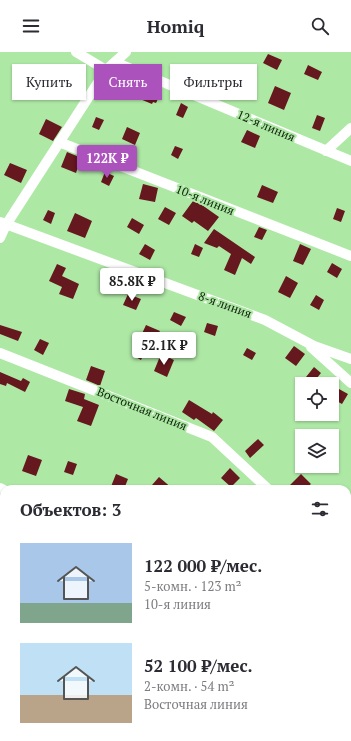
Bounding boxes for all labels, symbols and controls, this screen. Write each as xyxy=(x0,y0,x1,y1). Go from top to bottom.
text: Homiq xyxy=(147,14,204,38)
icon: menu xyxy=(20,15,42,37)
icon: search xyxy=(309,15,331,37)
chip: Купить xyxy=(12,64,86,100)
chip: Снять xyxy=(94,64,162,100)
chip: Фильтры xyxy=(170,64,257,100)
street label: 12-я линия xyxy=(235,107,298,145)
pin: 122K ₽ xyxy=(74,145,140,179)
text: 122K ₽ xyxy=(86,149,128,167)
street label: 10-я линия xyxy=(174,181,237,218)
pin: 85.8K ₽ xyxy=(95,268,169,302)
text: 85.8K ₽ xyxy=(109,272,155,290)
street label: 8-я линия xyxy=(197,288,254,321)
pin: 52.1K ₽ xyxy=(127,332,201,366)
text: 52.1K ₽ xyxy=(141,336,187,354)
map controls xyxy=(295,377,339,473)
button: locate xyxy=(295,377,339,421)
street label: Восточная линия xyxy=(95,384,189,433)
button: layers xyxy=(295,429,339,473)
text: Объектов: 3 xyxy=(20,498,121,521)
icon: filters xyxy=(309,498,331,520)
text: 122 000 ₽/мес. xyxy=(144,554,262,577)
icon: home xyxy=(52,559,100,607)
text: 5-комн. · 123 m² xyxy=(144,577,241,595)
text: 10-я линия xyxy=(144,595,211,613)
text: 52 100 ₽/мес. xyxy=(144,654,253,677)
icon: home xyxy=(52,659,100,707)
text: 2-комн. · 54 m² xyxy=(144,677,234,695)
text: Восточная линия xyxy=(144,695,248,713)

